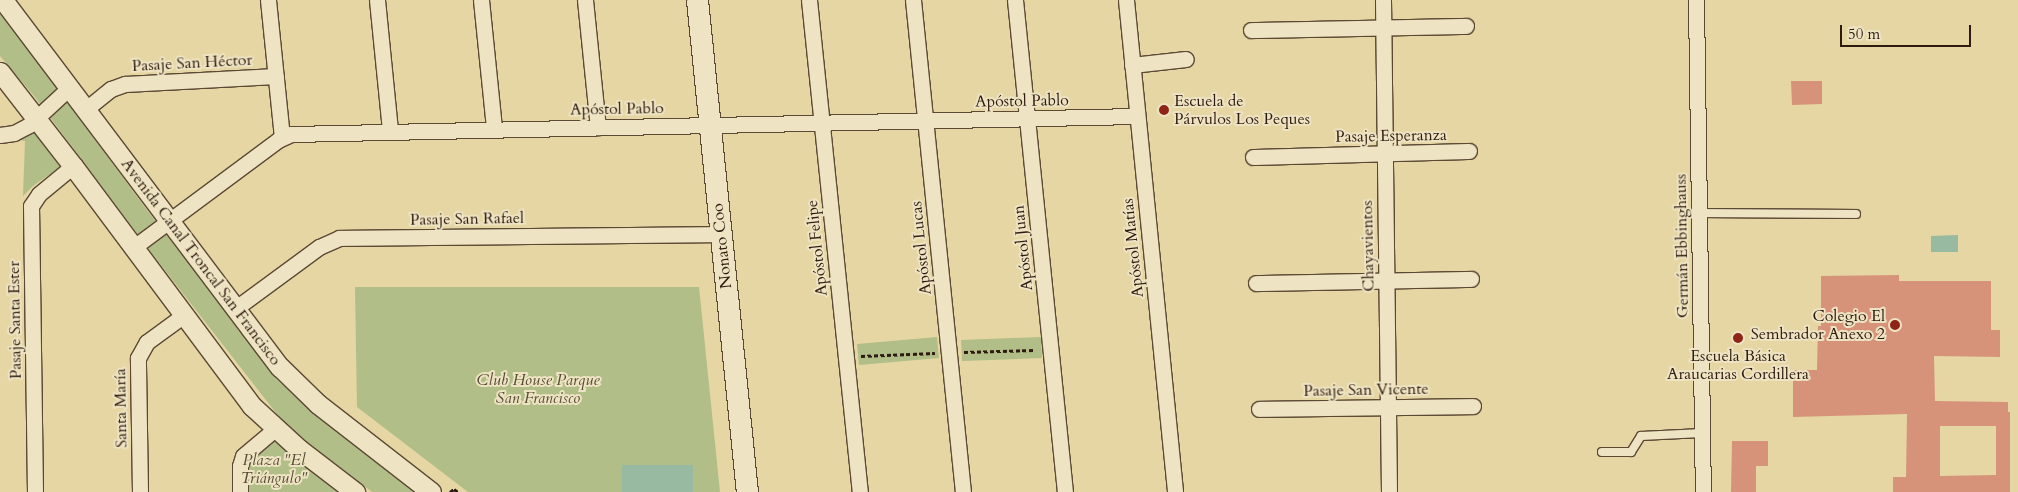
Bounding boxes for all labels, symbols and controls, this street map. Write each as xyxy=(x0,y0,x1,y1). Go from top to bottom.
scale bar xyxy=(1843,15,1974,47)
text: 50 m xyxy=(1848,24,1880,44)
street label: Pasaje San Héctor xyxy=(131,50,253,76)
street label: Apóstol Pablo xyxy=(975,91,1069,111)
place label: Escuela de Párvulos Los Peques xyxy=(1174,91,1310,129)
street label: Apóstol Pablo xyxy=(570,99,664,119)
marker: Escuela de Párvulos Los Peques xyxy=(1158,104,1170,116)
street label: Pasaje Esperanza xyxy=(1335,125,1447,147)
street label: Avenida Canal Troncal San Francisco xyxy=(117,155,285,369)
street label: Germán Ebbinghauss xyxy=(1671,174,1693,318)
street label: Apóstol Matías xyxy=(1118,197,1148,299)
street label: Apóstol Felipe xyxy=(802,199,832,297)
street label: Apóstol Lucas xyxy=(907,200,935,296)
street label: Chayavientos xyxy=(1358,200,1378,292)
street label: Nonato Coo xyxy=(708,202,736,290)
street label: Apóstol Juan xyxy=(1009,204,1037,292)
street label: Pasaje San Rafael xyxy=(410,208,524,230)
street label: Pasaje Santa Ester xyxy=(4,261,26,379)
place label: Colegio El Sembrador Anexo 2 xyxy=(1751,306,1885,344)
marker: Colegio El Sembrador Anexo 2 xyxy=(1889,319,1901,331)
marker: Escuela Básica Araucarias Cordillera xyxy=(1732,332,1744,344)
place label: Escuela Básica Araucarias Cordillera xyxy=(1667,346,1809,384)
street label: Santa María xyxy=(111,368,131,448)
park label: Club House Parque San Francisco xyxy=(476,370,600,408)
street label: Pasaje San Vicente xyxy=(1303,379,1429,401)
park label: Plaza "El Triángulo" xyxy=(241,450,307,488)

